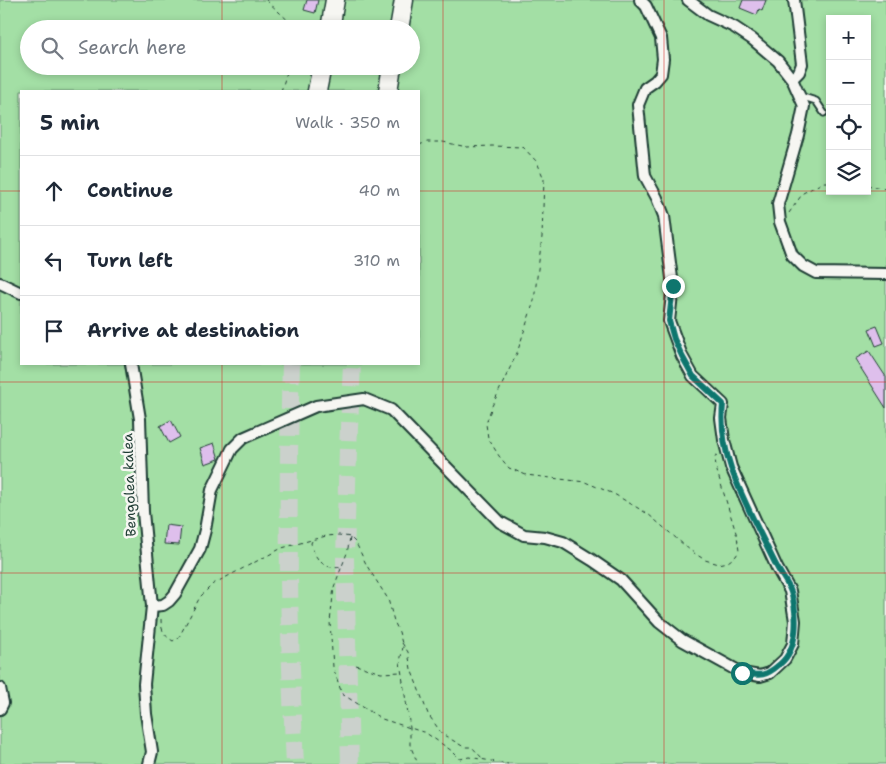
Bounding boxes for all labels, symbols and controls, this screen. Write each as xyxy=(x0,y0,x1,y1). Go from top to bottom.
map controls xyxy=(826,15,871,195)
button: + xyxy=(826,15,871,60)
search box xyxy=(20,20,420,75)
icon: search xyxy=(38,34,66,62)
text: Search here xyxy=(78,35,187,60)
button: − xyxy=(826,60,871,105)
button: locate xyxy=(826,105,871,150)
text: 5 min xyxy=(40,109,100,137)
text: Walk · 350 m xyxy=(295,112,400,133)
button: layers xyxy=(826,150,871,195)
icon: ahead xyxy=(40,177,68,205)
text: Continue xyxy=(87,178,173,203)
text: 40 m xyxy=(358,180,400,201)
icon: left xyxy=(40,247,68,275)
text: Turn left xyxy=(87,248,173,273)
text: 310 m xyxy=(353,250,400,271)
route end xyxy=(662,275,685,298)
icon: arrive xyxy=(40,317,68,345)
text: Arrive at destination xyxy=(87,318,299,343)
street label: Bengolea kalea xyxy=(118,433,140,537)
route start xyxy=(731,662,754,685)

